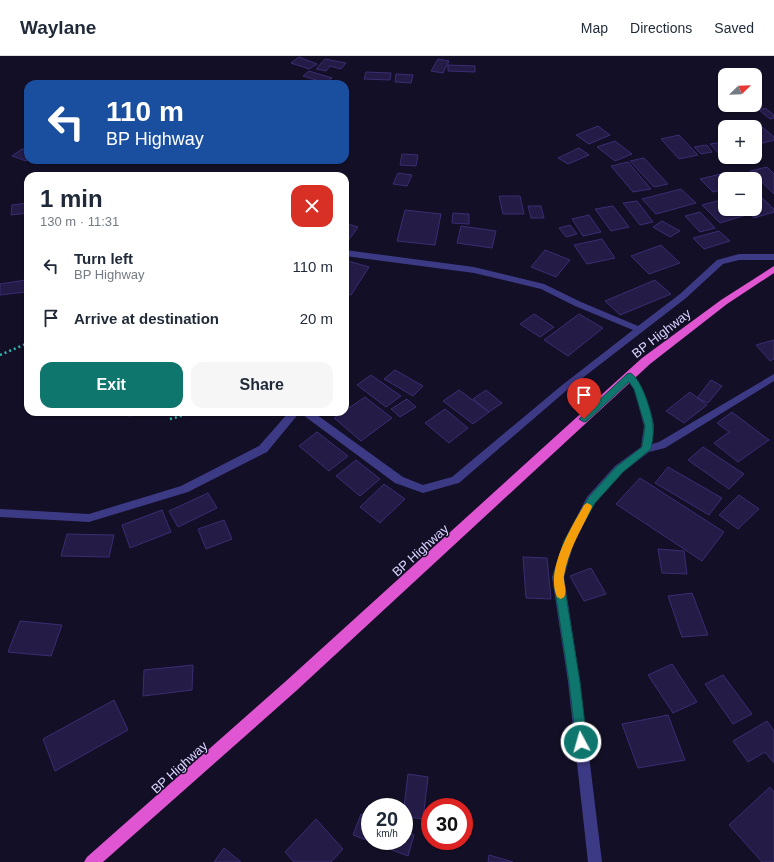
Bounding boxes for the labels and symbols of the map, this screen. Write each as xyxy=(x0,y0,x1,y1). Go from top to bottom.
north arrow xyxy=(718,68,762,112)
street label: BP Highway xyxy=(629,305,694,361)
pin xyxy=(567,378,601,419)
street label: BP Highway xyxy=(389,521,452,580)
position arrow xyxy=(560,721,602,763)
street label: BP Highway xyxy=(148,738,211,797)
speed limit sign: 30 xyxy=(421,798,473,850)

